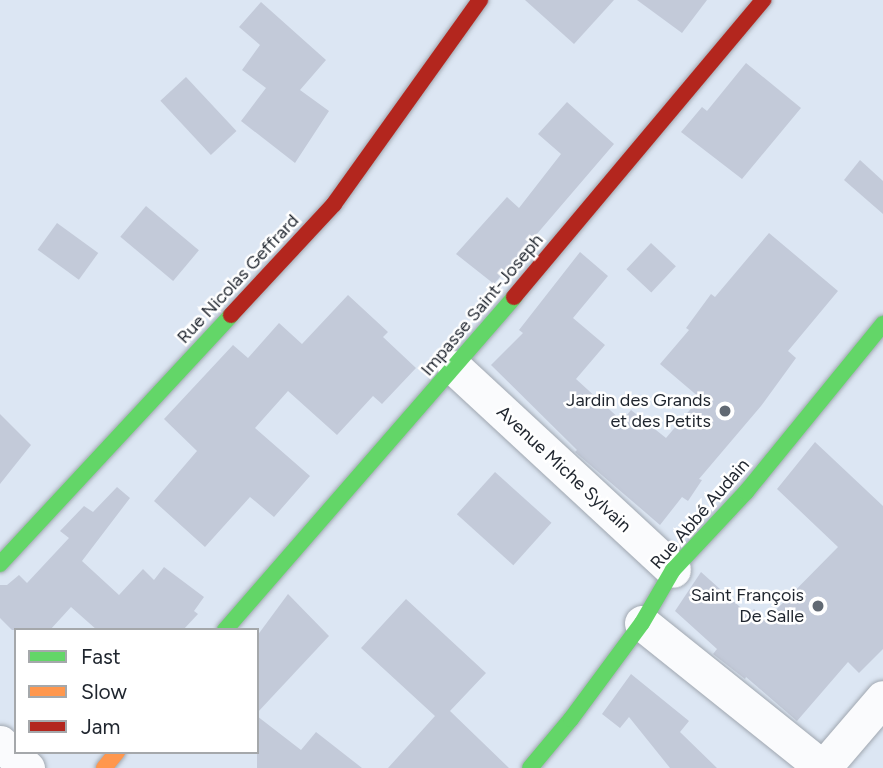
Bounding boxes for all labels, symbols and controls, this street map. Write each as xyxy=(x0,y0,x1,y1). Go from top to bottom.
street label: Rue Nicolas Geffrard xyxy=(173,210,303,348)
street label: Impasse Saint-Joseph xyxy=(416,230,548,380)
place label: Jardin des Grands et des Petits xyxy=(566,390,711,432)
street label: Avenue Miche Sylvain xyxy=(492,401,636,537)
marker: Jardin des Grands et des Petits xyxy=(717,403,733,419)
street label: Rue Abbé Audain xyxy=(646,454,754,574)
place label: Saint François De Salle xyxy=(691,585,804,628)
marker: Saint François De Salle xyxy=(810,598,826,614)
legend xyxy=(14,628,259,754)
text: Fast xyxy=(81,644,121,669)
text: Slow xyxy=(81,679,127,704)
text: Jam xyxy=(81,714,120,739)

